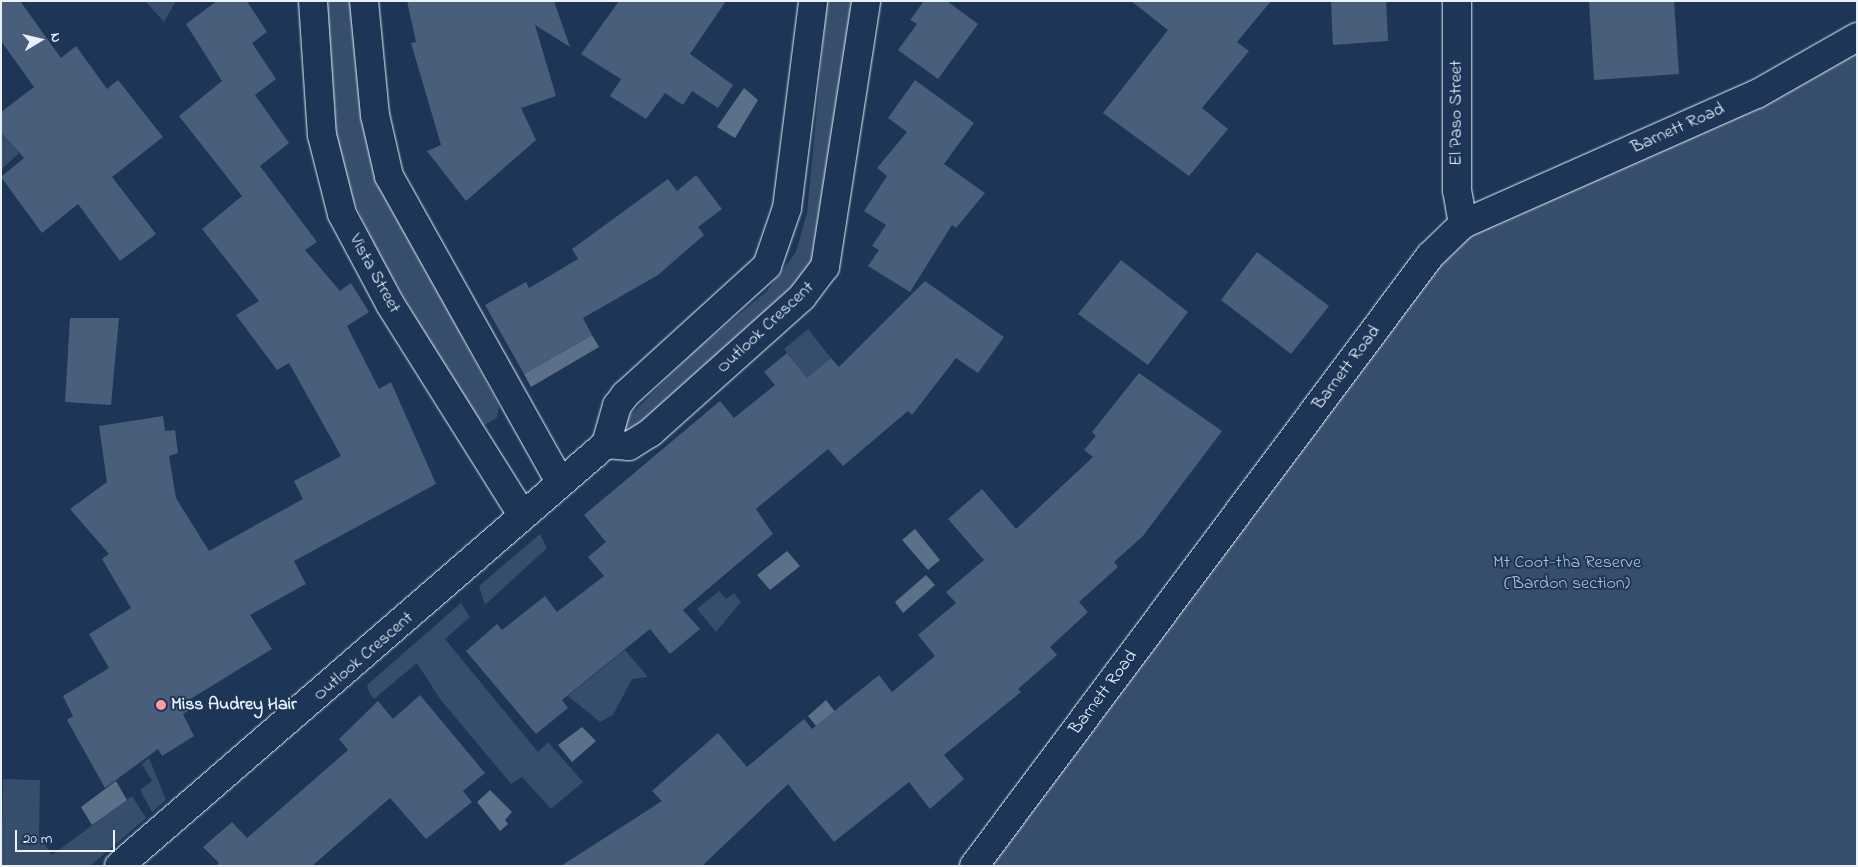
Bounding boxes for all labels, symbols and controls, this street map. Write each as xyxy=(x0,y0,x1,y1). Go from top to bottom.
north arrow xyxy=(15,15,65,65)
text: N xyxy=(44,31,66,44)
street label: El Paso Street xyxy=(1446,60,1468,166)
street label: Barnett Road xyxy=(1628,99,1728,159)
street label: Vista Street xyxy=(343,231,405,317)
street label: Outlook Crescent xyxy=(713,277,819,379)
street label: Barnett Road xyxy=(1308,322,1386,414)
park label: Mt Coot-tha Reserve (Bardon section) xyxy=(1493,553,1641,596)
street label: Outlook Crescent xyxy=(310,608,418,706)
street label: Barnett Road xyxy=(1065,647,1143,739)
place label: Miss Audrey Hair xyxy=(171,694,297,716)
marker: Miss Audrey Hair xyxy=(155,699,167,711)
scale bar xyxy=(18,820,118,852)
text: 20 m xyxy=(23,828,52,850)

